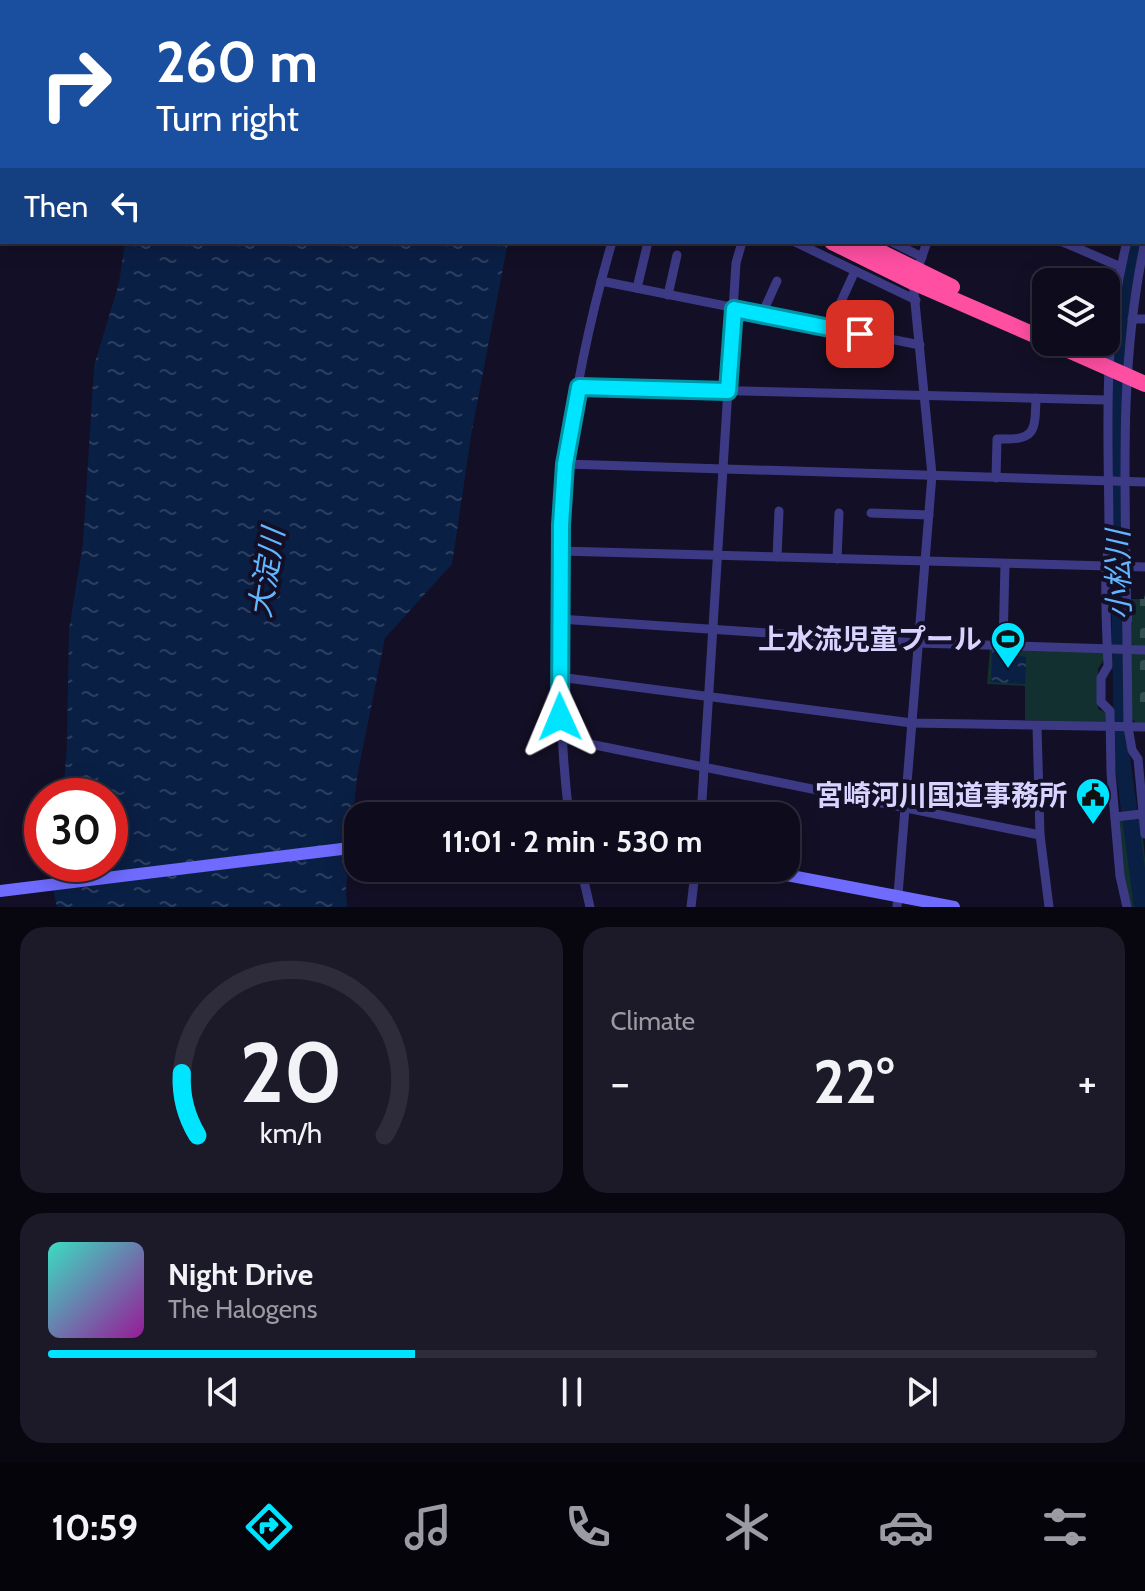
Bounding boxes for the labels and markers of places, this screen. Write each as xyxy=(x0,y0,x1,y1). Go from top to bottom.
pin xyxy=(826,300,894,368)
sports icon: 上水流児童プール xyxy=(989,620,1027,670)
place label: 上水流児童プール xyxy=(758,622,982,656)
public building icon: 宮崎河川国道事務所 xyxy=(1074,776,1112,826)
place label: 宮崎河川国道事務所 xyxy=(815,778,1067,812)

